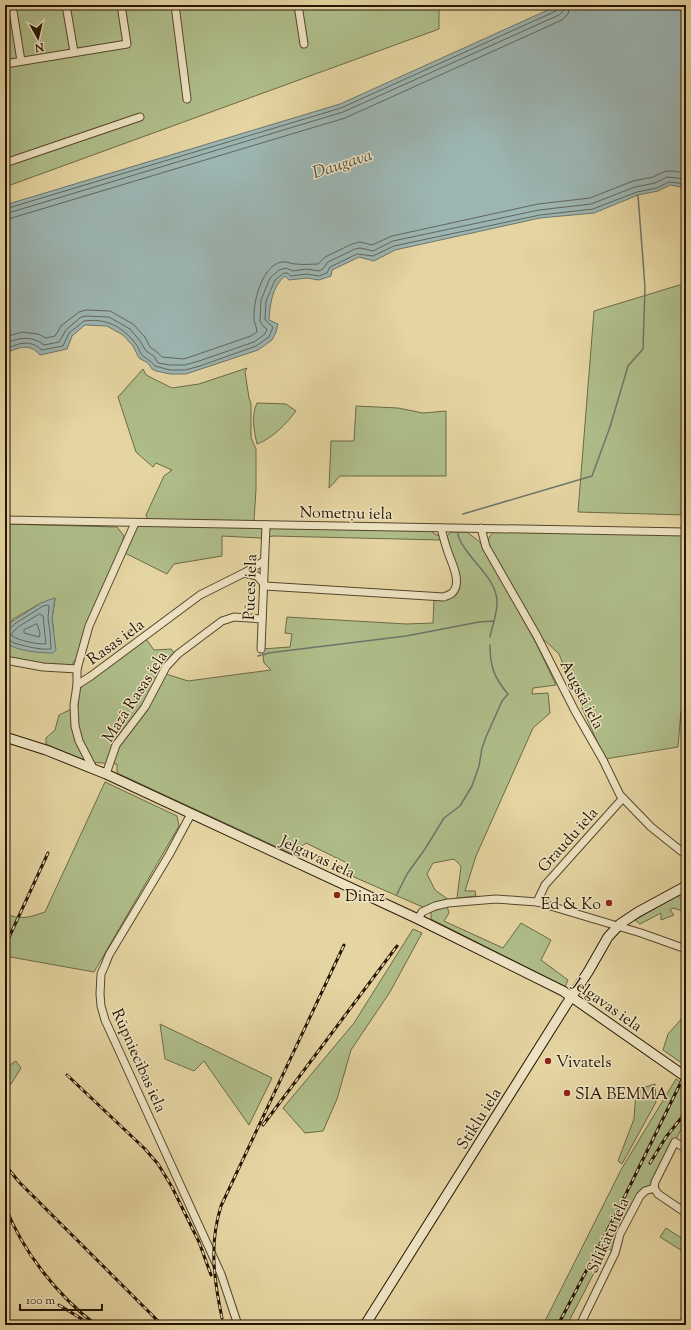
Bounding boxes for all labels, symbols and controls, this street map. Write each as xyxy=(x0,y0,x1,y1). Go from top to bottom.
north arrow xyxy=(18,18,58,58)
text: N xyxy=(34,38,46,55)
water label: Daugava xyxy=(310,144,376,186)
street label: Nometņu iela xyxy=(299,502,393,527)
street label: Pūces iela xyxy=(239,553,264,621)
street label: Rasas iela xyxy=(83,614,150,672)
street label: Mazā Rasas iela xyxy=(98,647,175,748)
street label: Augstā iela xyxy=(553,656,609,735)
street label: Graudu iela xyxy=(533,803,605,878)
street label: Jelgavas iela xyxy=(275,830,359,886)
place label: Dinaz xyxy=(345,886,385,909)
marker: Dinaz xyxy=(332,890,342,900)
place label: Ed & Ko xyxy=(541,894,601,917)
marker: Ed & Ko xyxy=(604,898,614,908)
street label: Jelgavas iela xyxy=(566,973,647,1039)
street label: Rūpniecības iela xyxy=(105,1005,171,1117)
place label: Vivatels xyxy=(556,1052,612,1075)
marker: Vivatels xyxy=(543,1056,553,1066)
street label: Stiklu iela xyxy=(452,1083,508,1155)
place label: SIA BEMMA xyxy=(575,1084,668,1107)
marker: SIA BEMMA xyxy=(562,1088,572,1098)
street label: Silikātu iela xyxy=(582,1194,636,1278)
scale bar xyxy=(20,1286,102,1312)
text: 100 m xyxy=(26,1292,55,1310)

